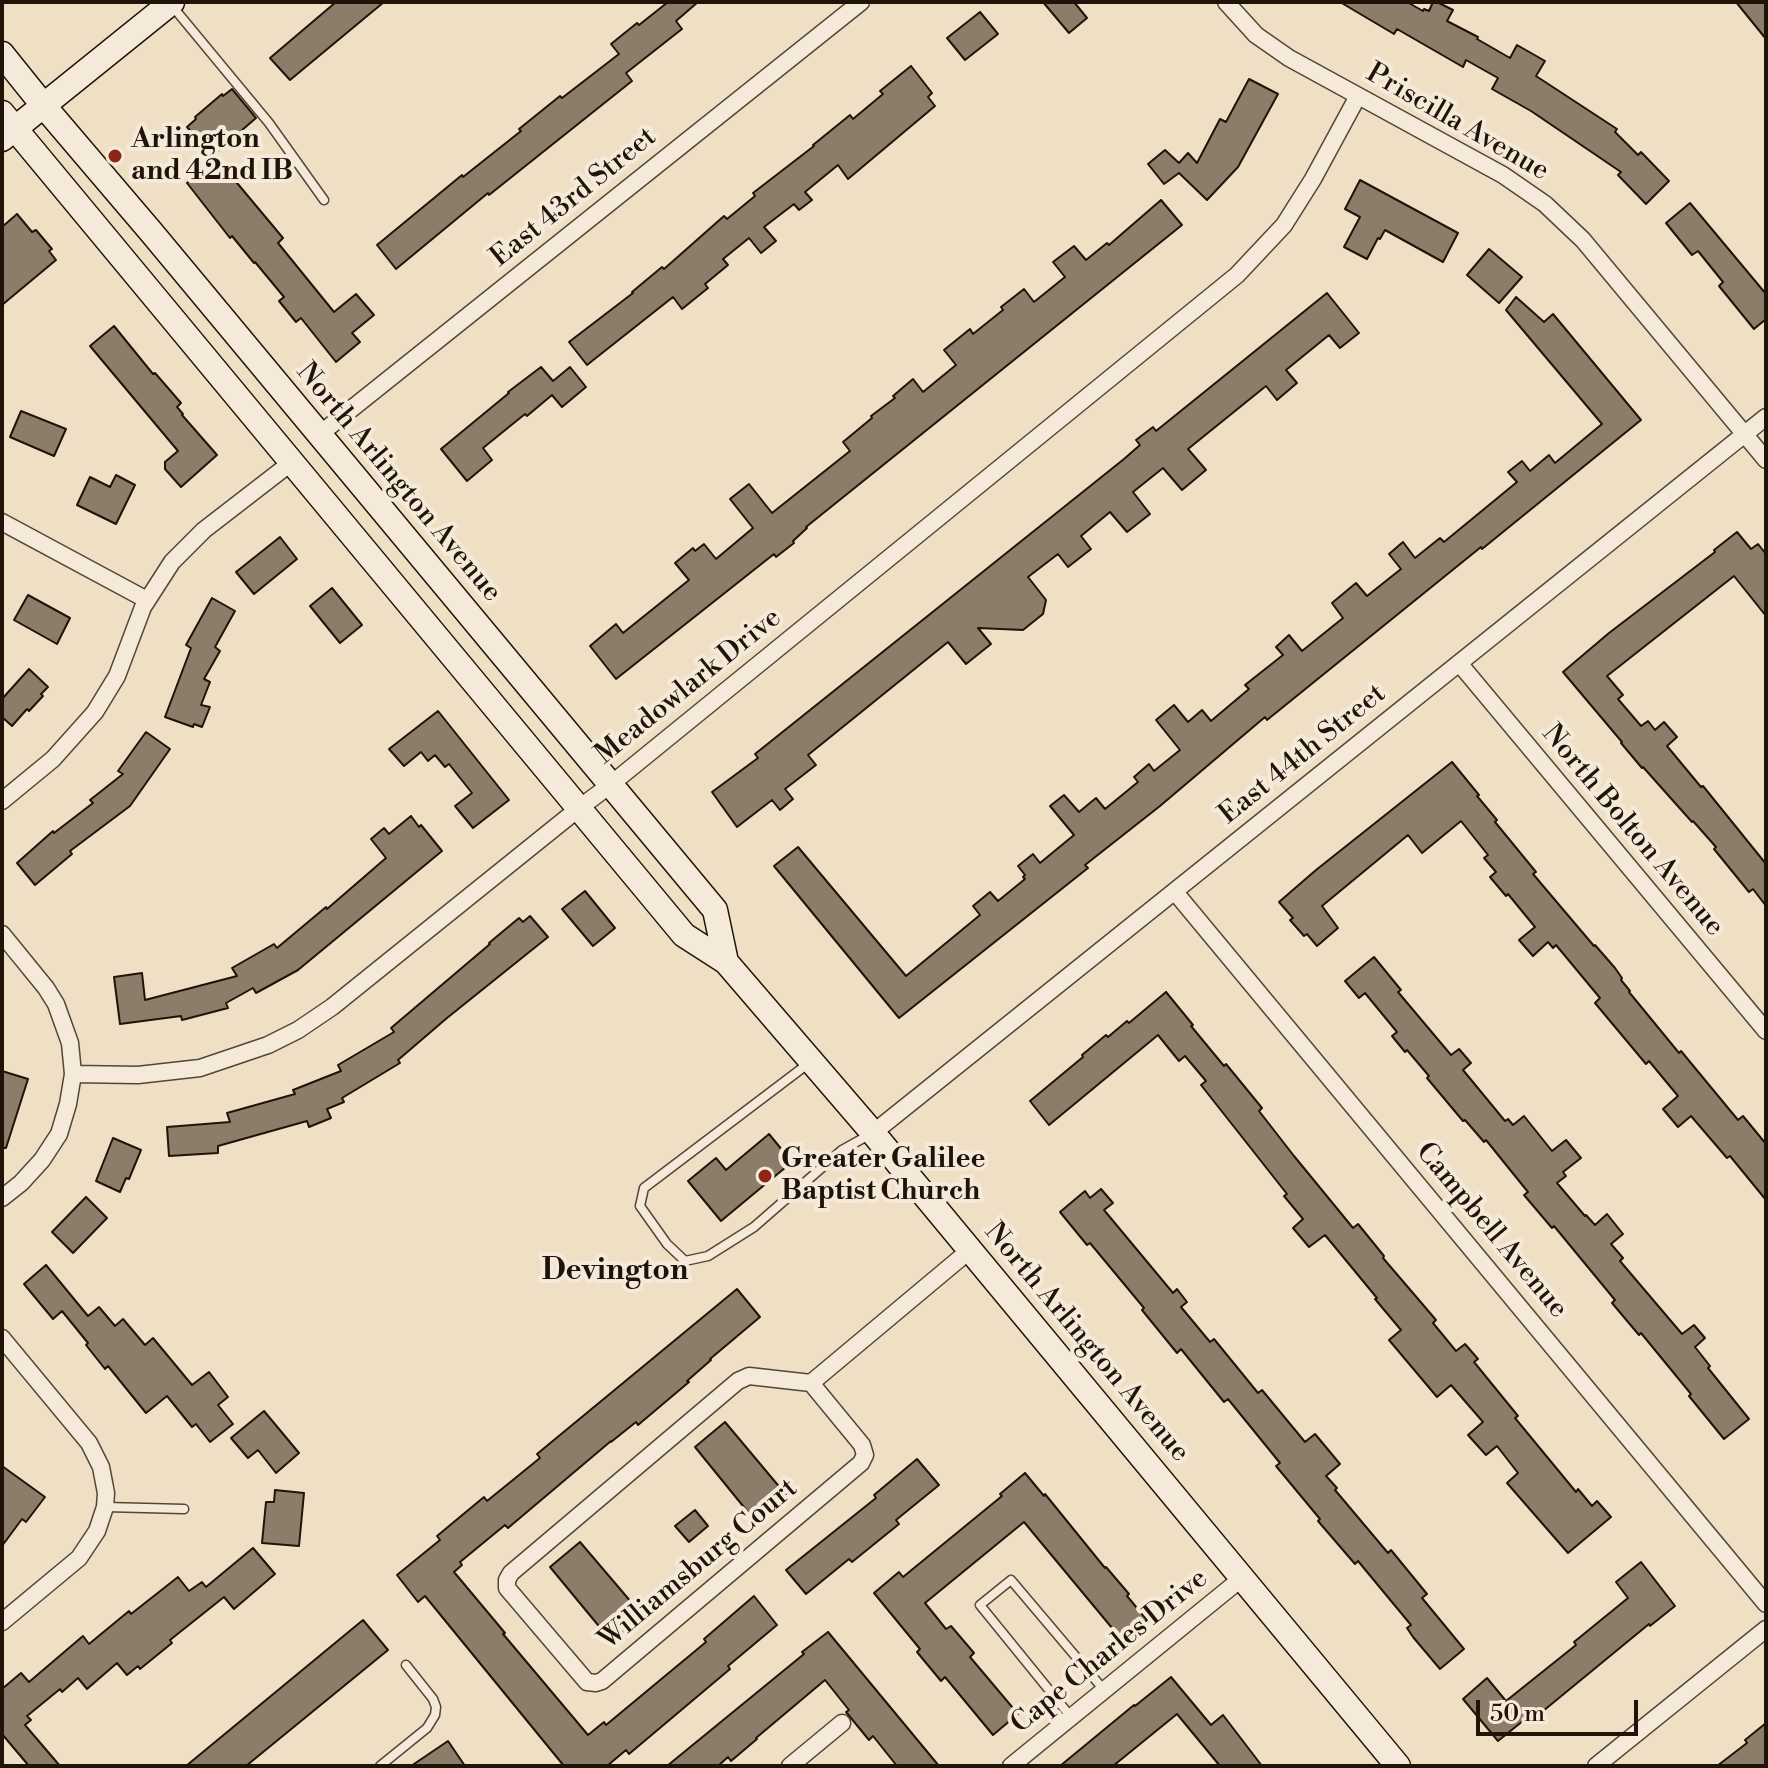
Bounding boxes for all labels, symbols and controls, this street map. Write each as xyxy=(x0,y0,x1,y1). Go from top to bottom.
street label: Priscilla Avenue xyxy=(1360,57,1554,189)
street label: East 43rd Street xyxy=(484,121,664,275)
place label: Arlington and 42nd IB xyxy=(131,123,293,189)
marker: Arlington and 42nd IB xyxy=(106,147,124,165)
street label: North Arlington Avenue xyxy=(288,357,508,609)
street label: Meadowlark Drive xyxy=(589,602,789,772)
street label: East 44th Street xyxy=(1213,678,1393,832)
street label: North Bolton Avenue xyxy=(1534,718,1730,944)
street label: Campbell Avenue xyxy=(1408,1136,1574,1326)
place label: Greater Galilee Baptist Church xyxy=(781,1143,986,1209)
marker: Greater Galilee Baptist Church xyxy=(756,1167,774,1185)
street label: North Arlington Avenue xyxy=(976,1217,1196,1469)
district label: Devington xyxy=(542,1254,688,1290)
street label: Williamsburg Court xyxy=(593,1472,805,1658)
street label: Cape Charles Drive xyxy=(1005,1562,1215,1742)
scale bar xyxy=(1480,1684,1642,1734)
text: 50 m xyxy=(1490,1699,1545,1729)

